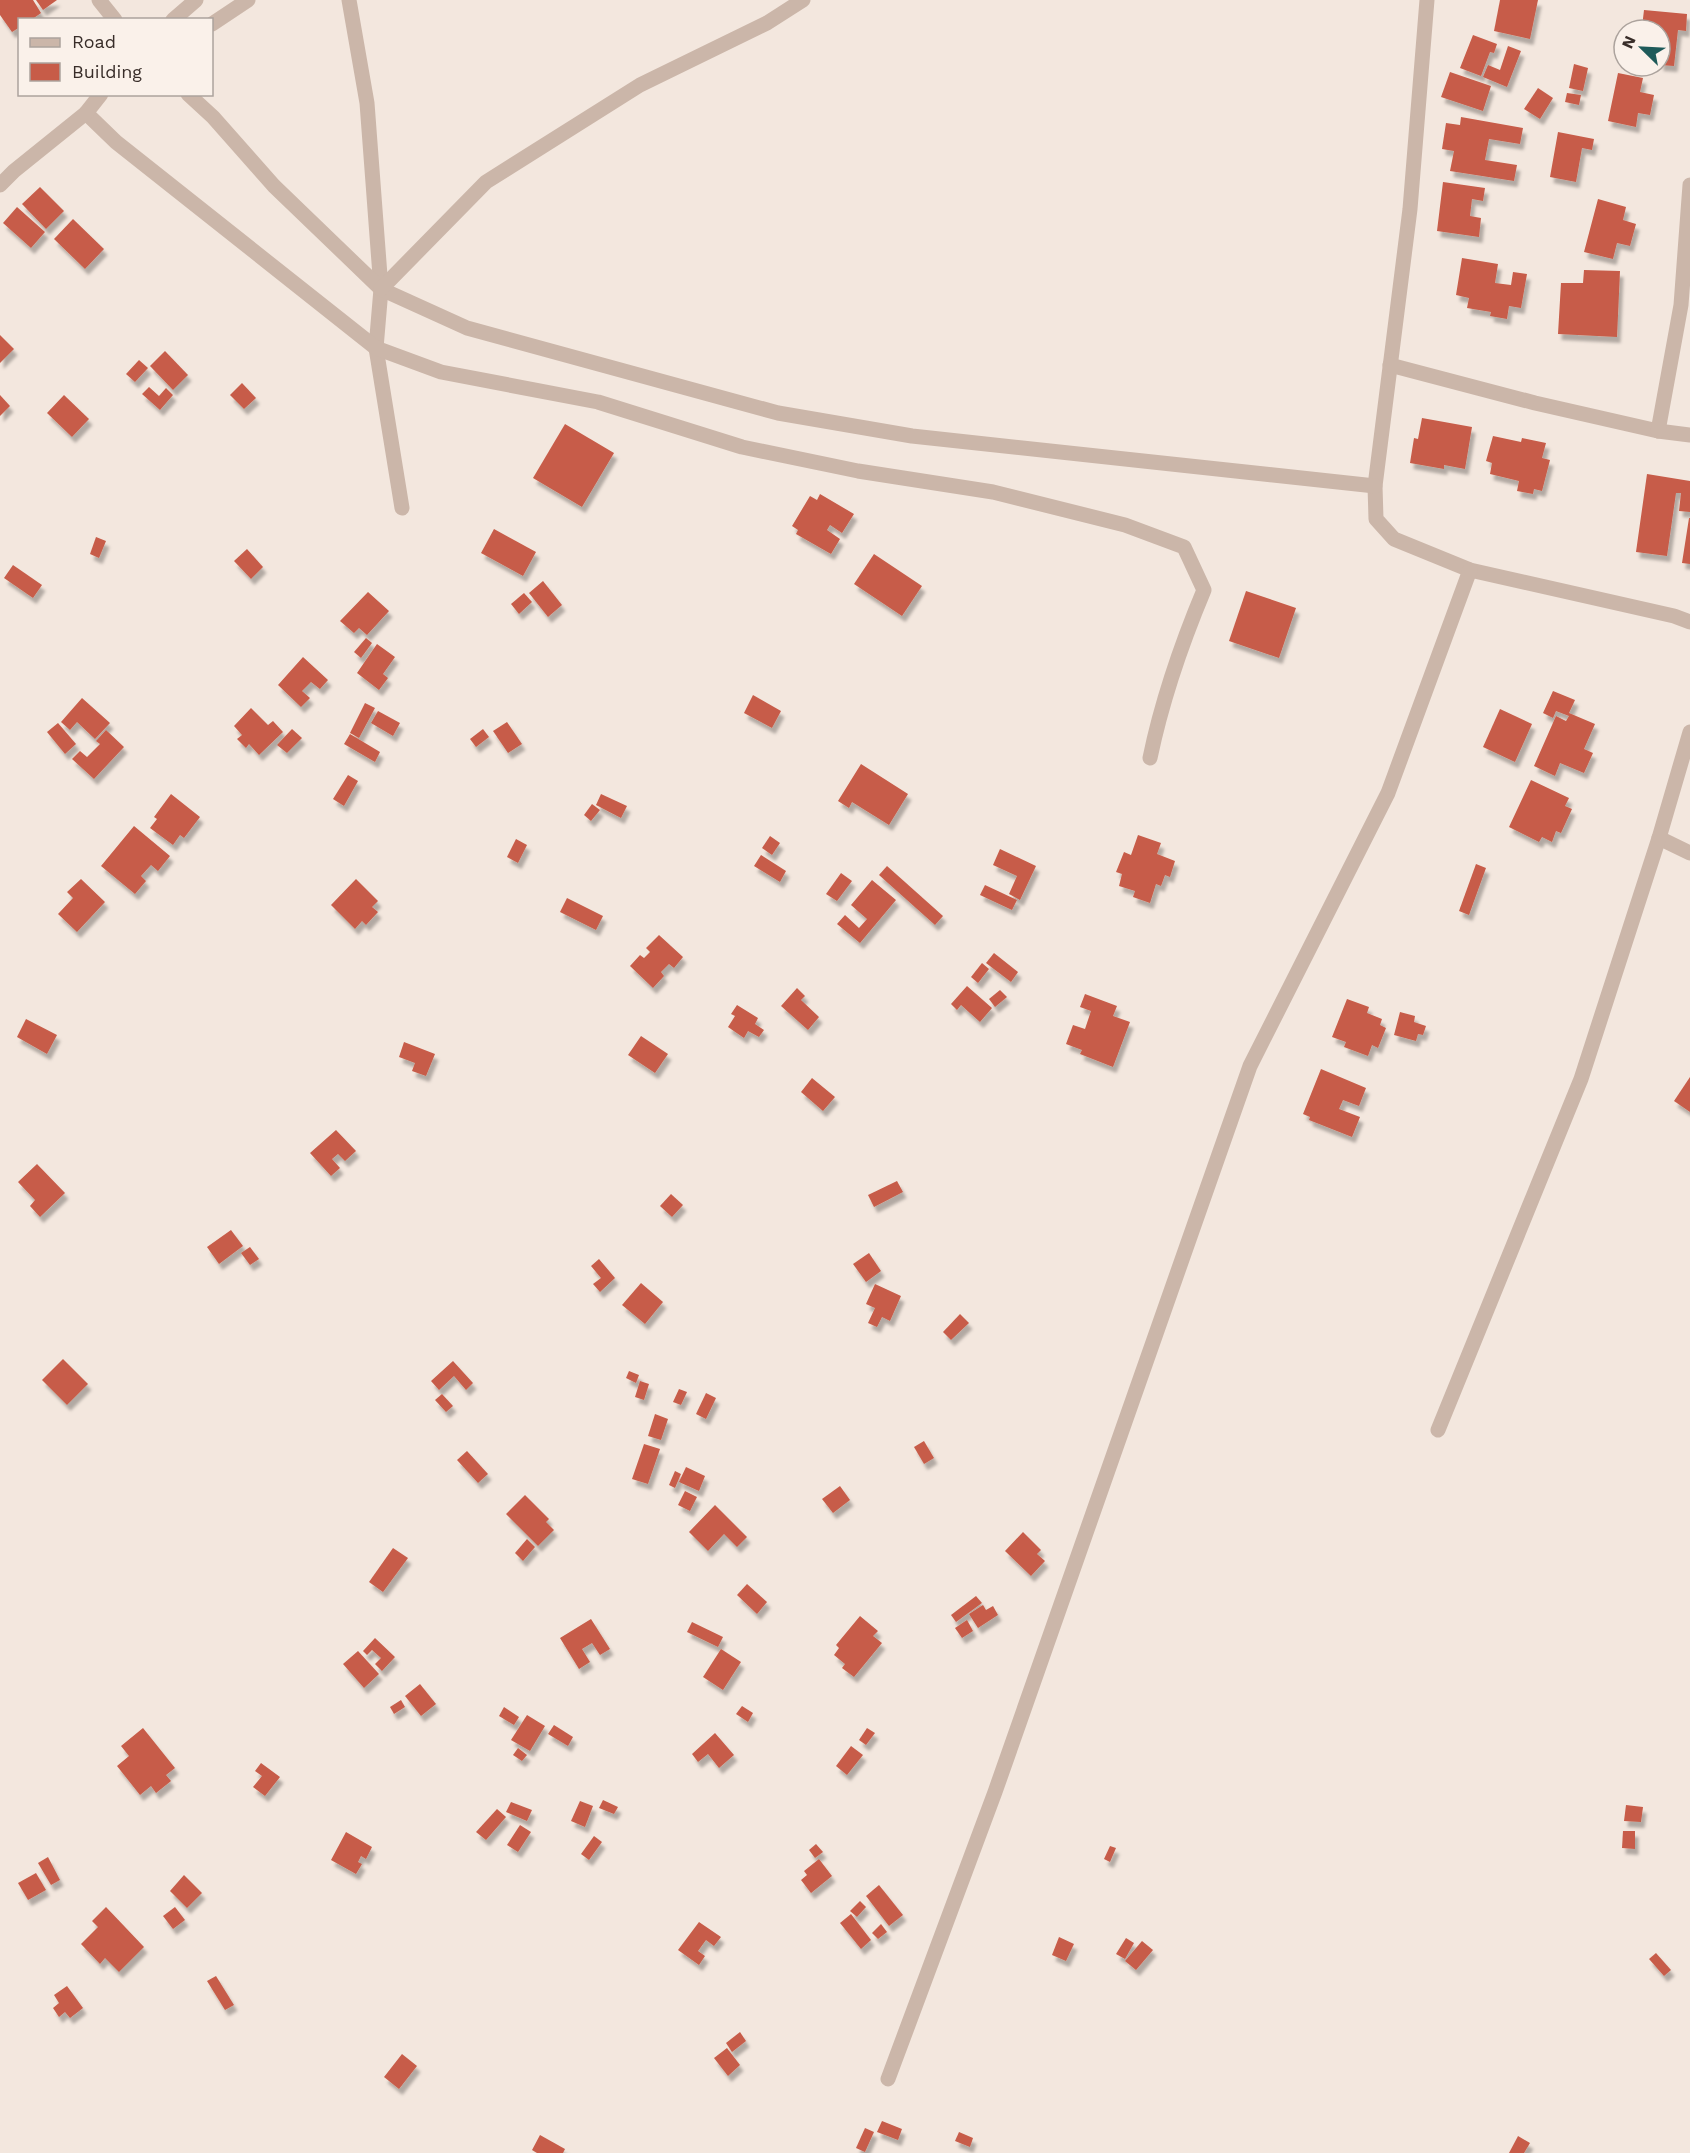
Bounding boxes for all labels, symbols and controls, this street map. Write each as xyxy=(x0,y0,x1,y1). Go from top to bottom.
legend xyxy=(18,18,213,96)
north arrow xyxy=(1612,18,1672,78)
text: Road xyxy=(72,31,116,52)
text: N xyxy=(1618,33,1640,51)
text: Building xyxy=(72,61,142,82)

